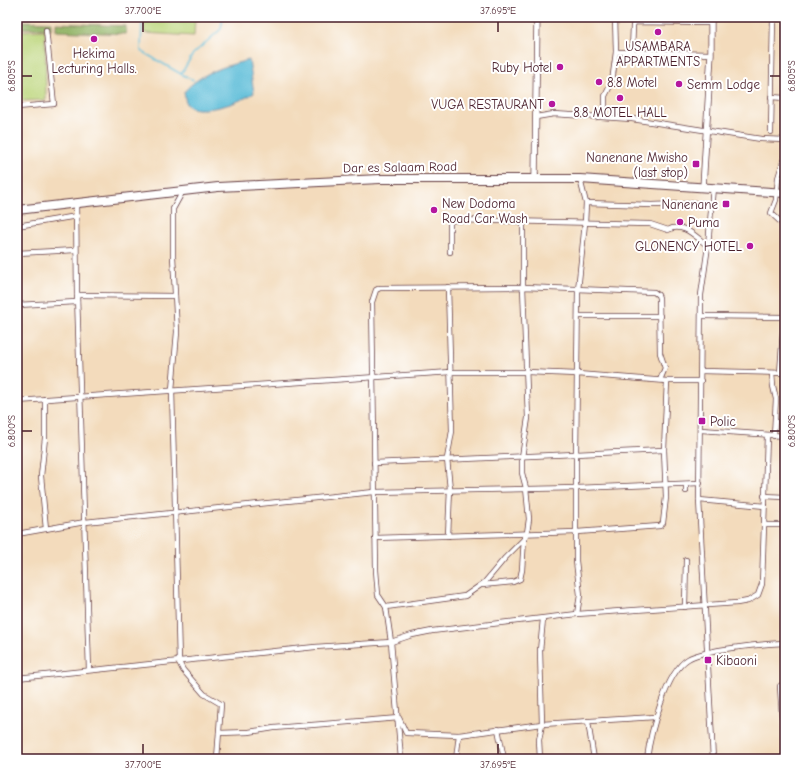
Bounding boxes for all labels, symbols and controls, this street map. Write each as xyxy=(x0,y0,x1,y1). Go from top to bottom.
text: 37.700°E xyxy=(125,5,161,17)
text: 37.695°E xyxy=(480,5,516,17)
marker: USAMBARA APPARTMENTS xyxy=(653,27,663,37)
marker: Hekima Lecturing Halls. xyxy=(89,34,99,44)
place label: USAMBARA APPARTMENTS xyxy=(616,39,700,69)
place label: Hekima Lecturing Halls. xyxy=(51,46,137,76)
text: 6.805°S xyxy=(6,60,18,92)
place label: Ruby Hotel xyxy=(492,60,552,75)
text: 6.805°S xyxy=(786,60,798,92)
marker: Ruby Hotel xyxy=(555,62,565,72)
place label: 8.8 Motel xyxy=(607,75,657,90)
marker: 8.8 Motel xyxy=(594,77,604,87)
place label: Semm Lodge xyxy=(687,77,760,92)
marker: Semm Lodge xyxy=(674,79,684,89)
marker: 8.8 MOTEL HALL xyxy=(615,93,625,103)
place label: VUGA RESTAURANT xyxy=(431,97,544,112)
marker: VUGA RESTAURANT xyxy=(547,99,557,109)
place label: 8.8 MOTEL HALL xyxy=(573,105,667,120)
place label: Nanenane Mwisho (last stop) xyxy=(586,150,688,180)
street label: Dar es Salaam Road xyxy=(343,159,457,175)
marker: Nanenane Mwisho (last stop) xyxy=(691,159,701,169)
place label: New Dodoma Road Car Wash xyxy=(442,196,528,226)
place label: Nanenane xyxy=(661,197,718,212)
marker: Nanenane xyxy=(721,199,731,209)
marker: New Dodoma Road Car Wash xyxy=(429,205,439,215)
place label: Puma xyxy=(688,215,719,230)
marker: Puma xyxy=(675,217,685,227)
place label: GLONENCY HOTEL xyxy=(635,239,742,254)
marker: GLONENCY HOTEL xyxy=(745,241,755,251)
text: 6.800°S xyxy=(6,414,18,447)
place label: Polic xyxy=(710,414,736,429)
text: 6.800°S xyxy=(786,414,798,447)
marker: Polic xyxy=(697,416,707,426)
place label: Kibaoni xyxy=(716,653,757,668)
marker: Kibaoni xyxy=(703,655,713,665)
text: 37.700°E xyxy=(125,759,161,771)
text: 37.695°E xyxy=(480,759,516,771)

